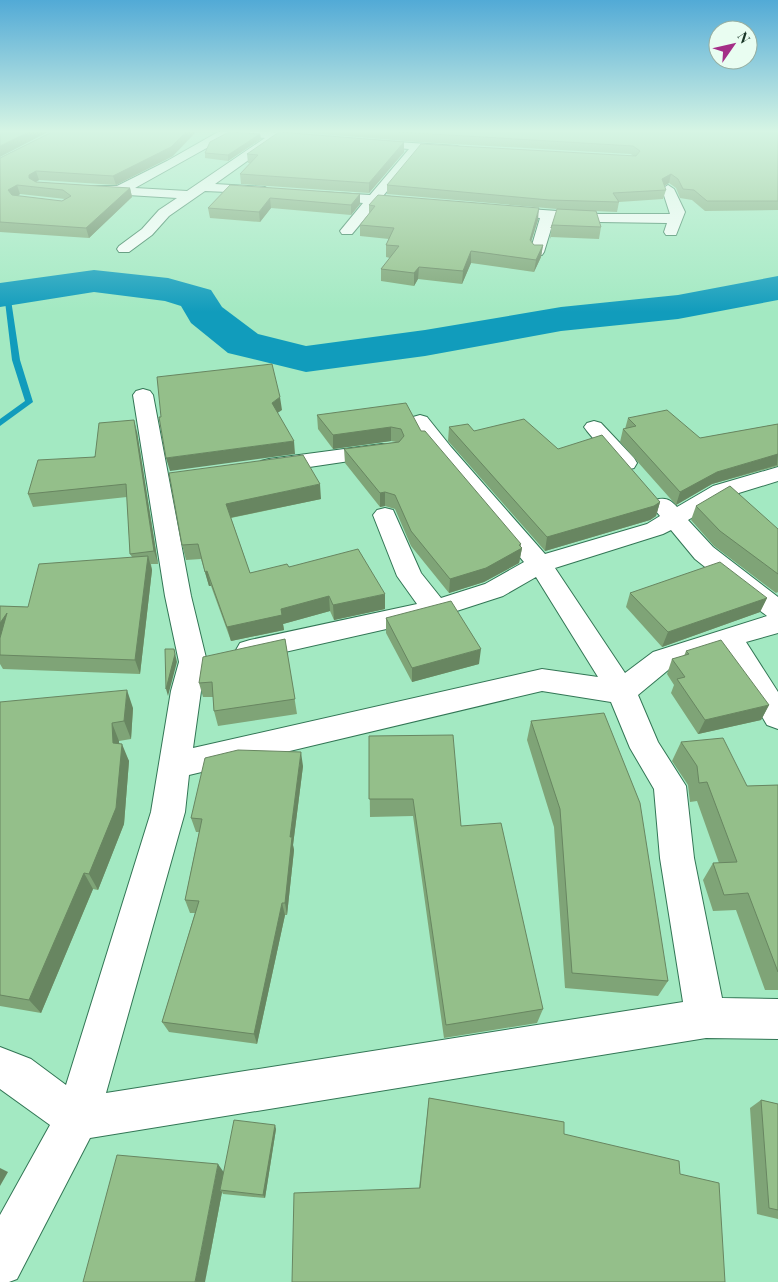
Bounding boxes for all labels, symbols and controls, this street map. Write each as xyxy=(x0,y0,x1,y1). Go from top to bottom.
north arrow xyxy=(708,20,758,70)
text: N xyxy=(733,28,755,47)

